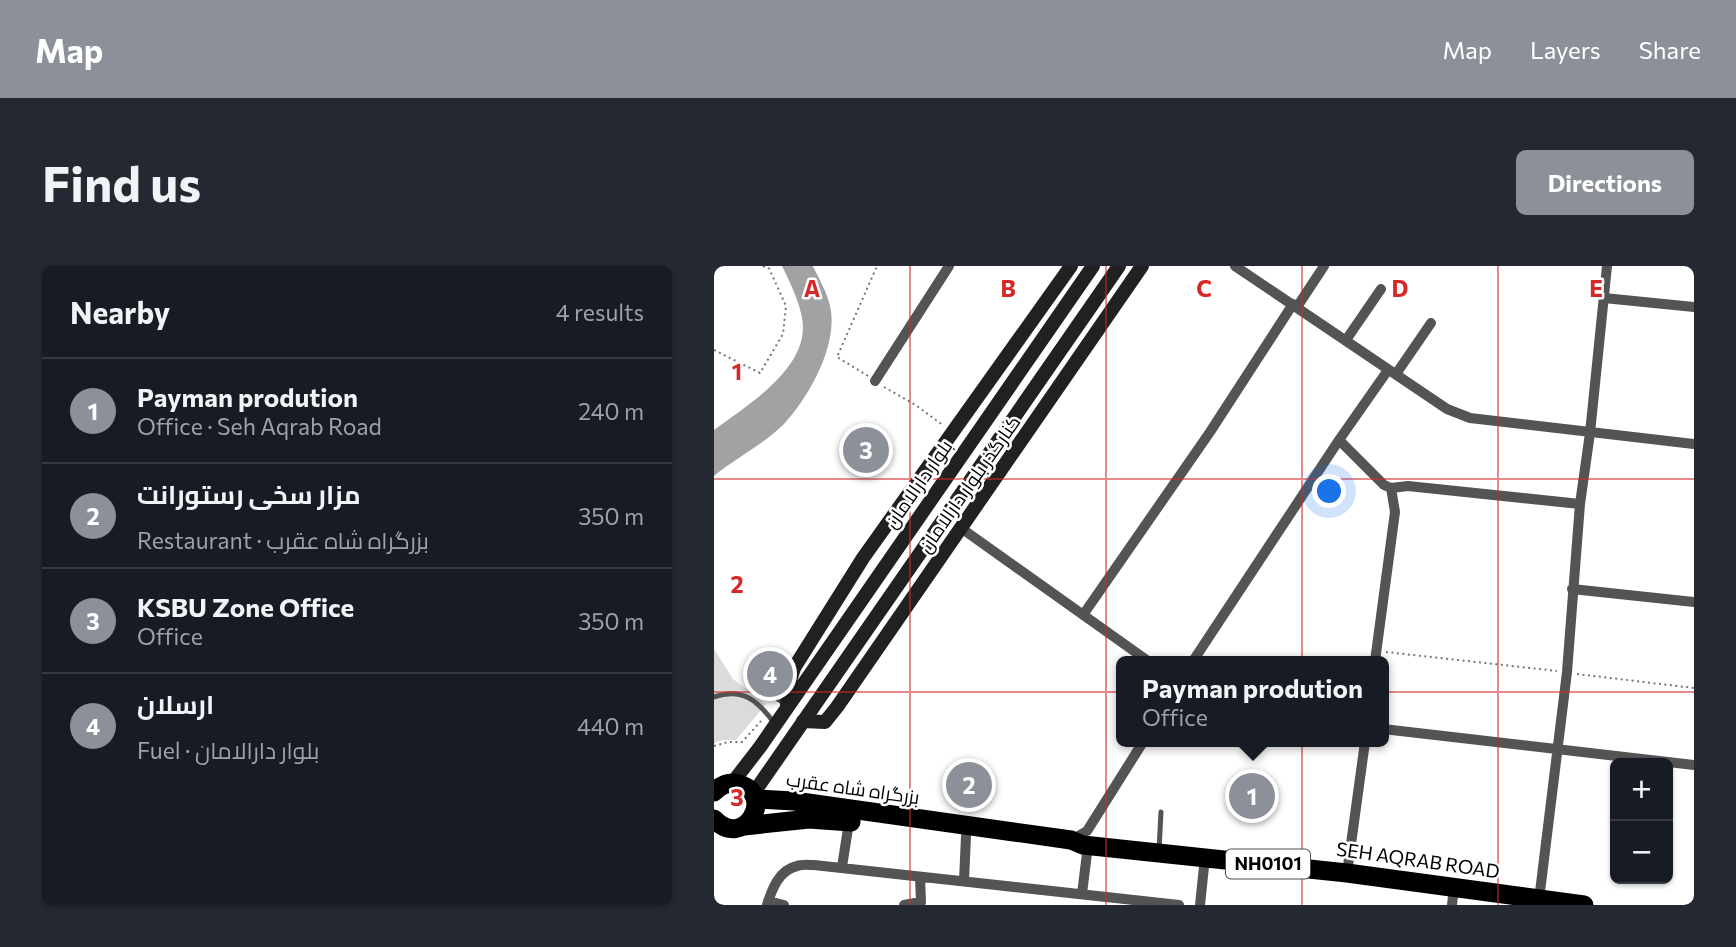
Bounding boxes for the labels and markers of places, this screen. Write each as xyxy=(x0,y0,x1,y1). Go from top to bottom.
pin: 3 xyxy=(843,424,889,476)
pin: 4 xyxy=(747,648,793,700)
pin: 2 xyxy=(946,759,992,811)
pin: 1 xyxy=(1229,770,1275,822)

